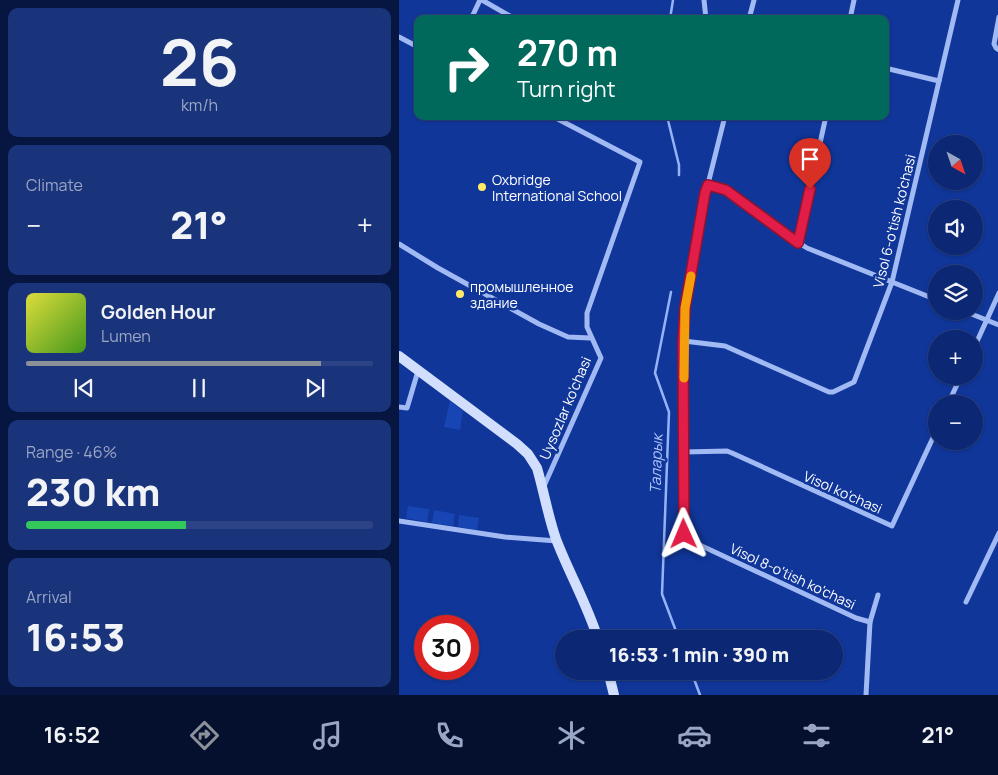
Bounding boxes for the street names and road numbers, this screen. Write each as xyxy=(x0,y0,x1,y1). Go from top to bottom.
street label: Visol 6-o'tish ko'chasi xyxy=(868,152,920,290)
street label: Uysozlar ko'chasi xyxy=(535,354,595,462)
street label: Visol ko'chasi xyxy=(801,466,885,518)
street label: Visol 8-o'tish ko'chasi xyxy=(727,539,859,613)

